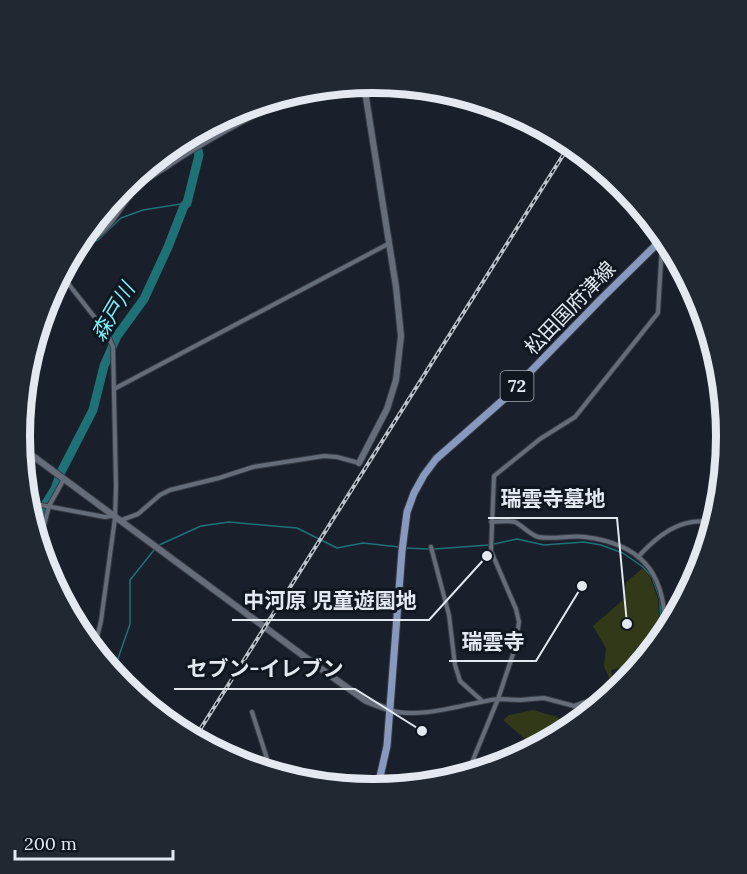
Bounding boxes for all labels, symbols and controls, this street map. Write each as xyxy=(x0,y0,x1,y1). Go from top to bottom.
street label: 松田国府津線 xyxy=(519,256,620,359)
water label: 森戸川 xyxy=(85,276,141,346)
road number: 72 xyxy=(500,371,534,401)
callout: 瑞雲寺墓地 xyxy=(488,479,617,518)
text: 瑞雲寺墓地 xyxy=(501,485,606,512)
callout: 中河原 児童遊園地 xyxy=(232,581,429,620)
text: 中河原 児童遊園地 xyxy=(243,587,417,614)
callout: 瑞雲寺 xyxy=(449,622,536,661)
text: 瑞雲寺 xyxy=(462,628,525,655)
callout: セブン-イレブン xyxy=(174,650,355,689)
text: セブン-イレブン xyxy=(187,655,343,682)
scale bar xyxy=(15,823,172,861)
text: 200 m xyxy=(24,832,77,855)

